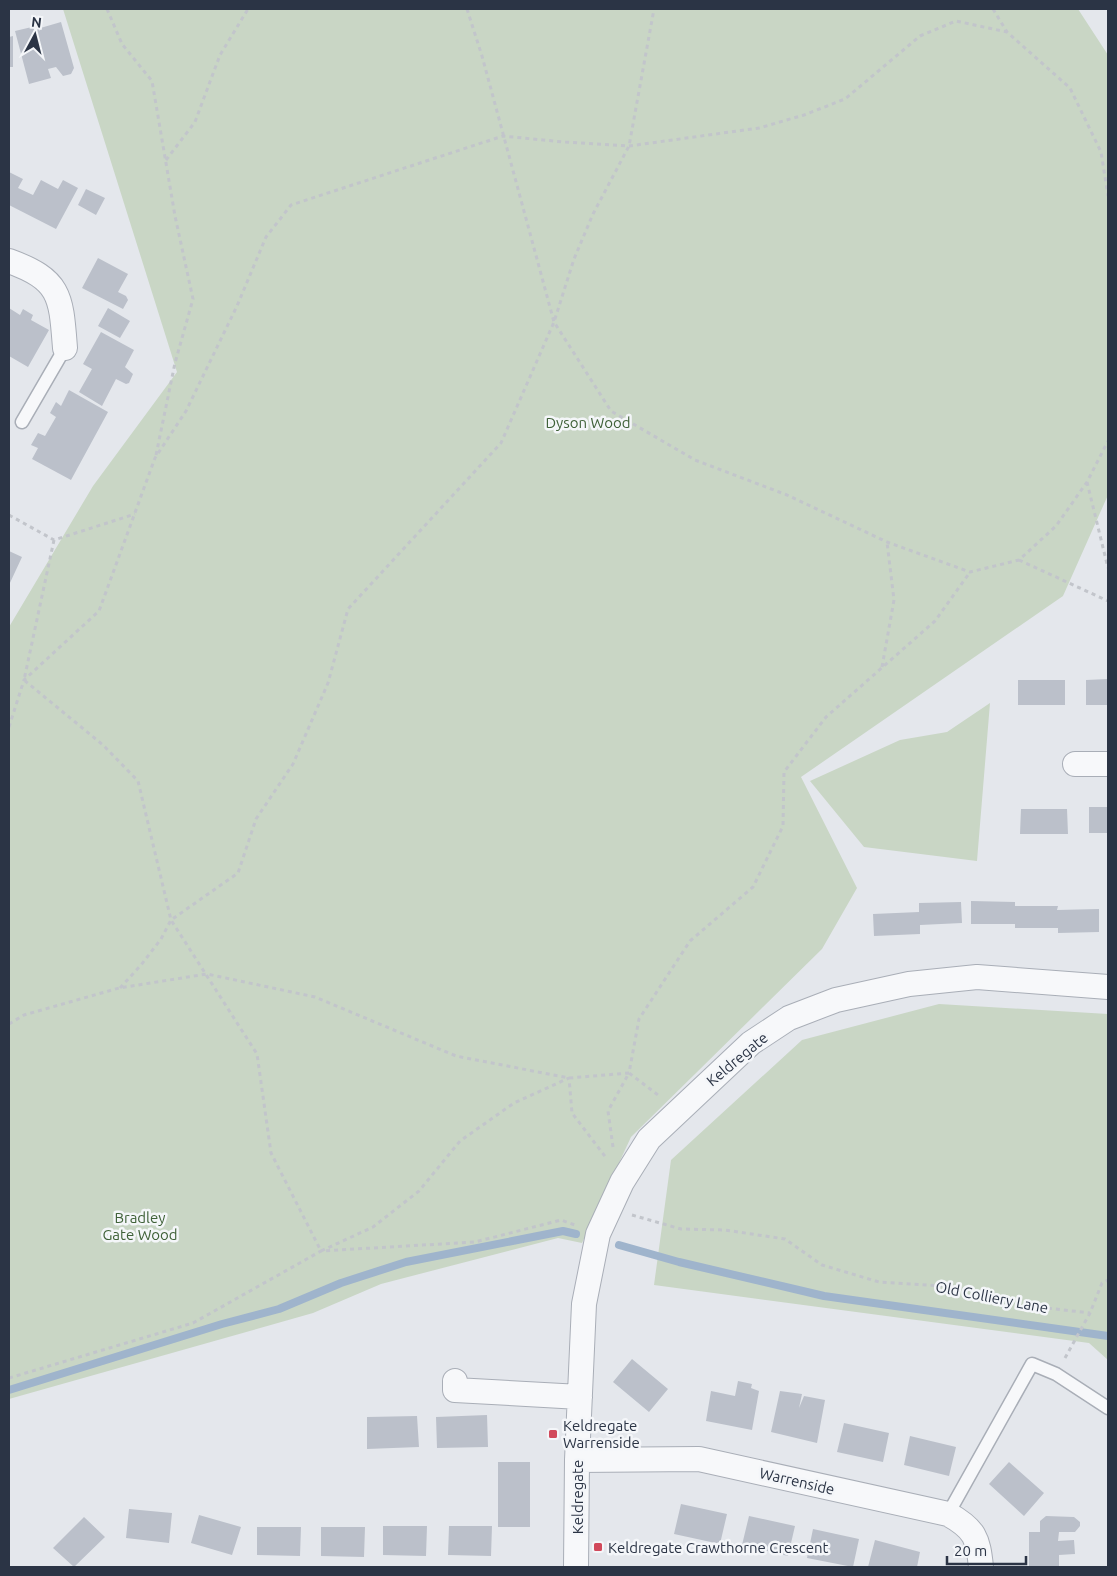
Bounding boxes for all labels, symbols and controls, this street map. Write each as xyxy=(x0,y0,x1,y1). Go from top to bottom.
north arrow xyxy=(10,10,60,60)
text: N xyxy=(30,14,43,31)
park label: Dyson Wood xyxy=(545,414,631,431)
street label: Keldregate xyxy=(703,1029,771,1089)
park label: Bradley Gate Wood xyxy=(102,1209,178,1243)
street label: Old Colliery Lane xyxy=(934,1278,1050,1316)
place label: Keldregate Warrenside xyxy=(563,1417,640,1451)
marker: Keldregate Warrenside xyxy=(547,1428,559,1440)
street label: Keldregate xyxy=(569,1460,586,1534)
street label: Warrenside xyxy=(758,1464,836,1498)
scale bar xyxy=(947,1534,1026,1566)
place label: Keldregate Crawthorne Crescent xyxy=(608,1539,829,1556)
marker: Keldregate Crawthorne Crescent xyxy=(592,1541,604,1553)
text: 20 m xyxy=(954,1542,987,1559)

